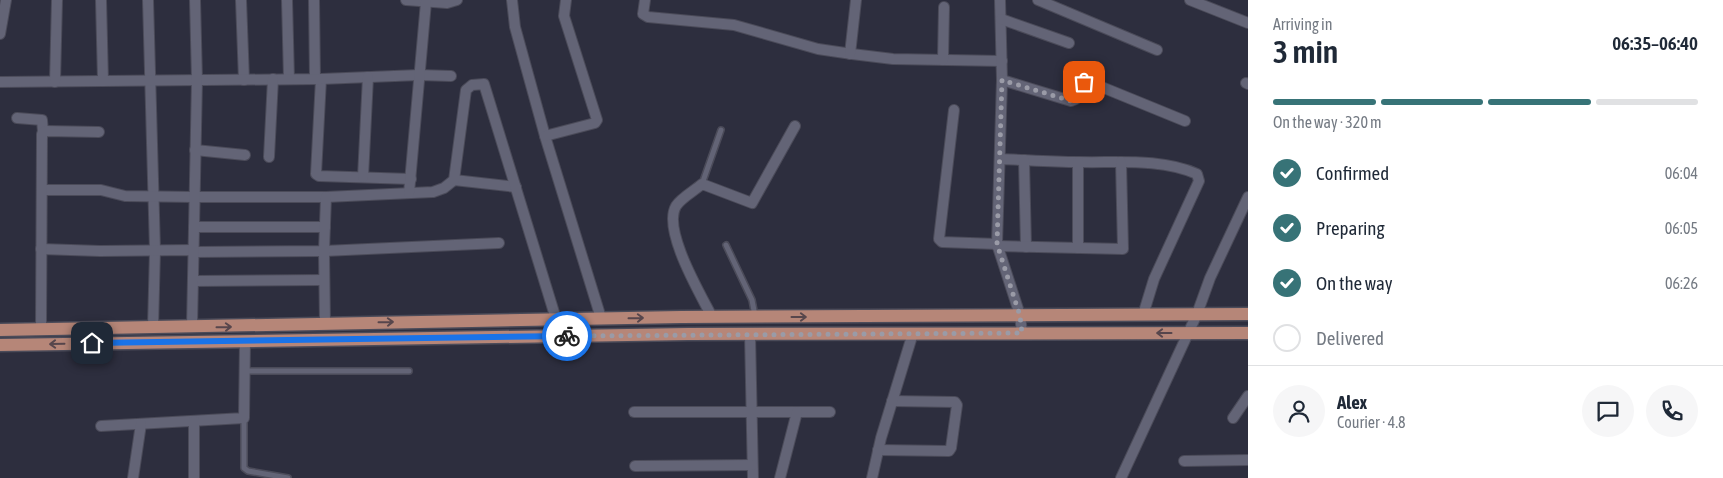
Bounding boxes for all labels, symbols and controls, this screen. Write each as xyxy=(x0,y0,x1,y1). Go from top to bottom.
text: Arriving in xyxy=(1273,15,1333,33)
text: 06:35–06:40 xyxy=(1612,32,1698,54)
text: 3 min xyxy=(1273,33,1338,70)
pin xyxy=(1063,61,1105,103)
icon: bag xyxy=(1070,68,1098,96)
text: On the way · 320 m xyxy=(1273,113,1382,131)
icon: check xyxy=(1273,159,1301,187)
text: Confirmed xyxy=(1316,162,1389,184)
text: 06:04 xyxy=(1665,164,1698,182)
icon: check xyxy=(1273,214,1301,242)
text: Preparing xyxy=(1316,217,1385,239)
text: 06:05 xyxy=(1665,219,1698,237)
icon: check xyxy=(1273,269,1301,297)
text: On the way xyxy=(1316,272,1393,294)
text: 06:26 xyxy=(1665,274,1698,292)
courier xyxy=(542,311,592,361)
one-way arrow xyxy=(790,312,806,322)
one-way arrow xyxy=(628,313,644,323)
one-way arrow xyxy=(378,318,394,327)
pin xyxy=(71,322,113,364)
one-way arrow xyxy=(215,322,231,331)
icon: bike xyxy=(553,322,581,350)
text: Delivered xyxy=(1316,327,1384,349)
one-way arrow xyxy=(1157,328,1173,338)
icon: home xyxy=(78,329,106,357)
one-way arrow xyxy=(49,339,66,349)
button: person xyxy=(1273,385,1325,437)
button: chat xyxy=(1582,385,1634,437)
button: phone xyxy=(1646,385,1698,437)
text: Alex xyxy=(1337,391,1367,413)
text: Courier · 4.8 xyxy=(1337,413,1406,431)

